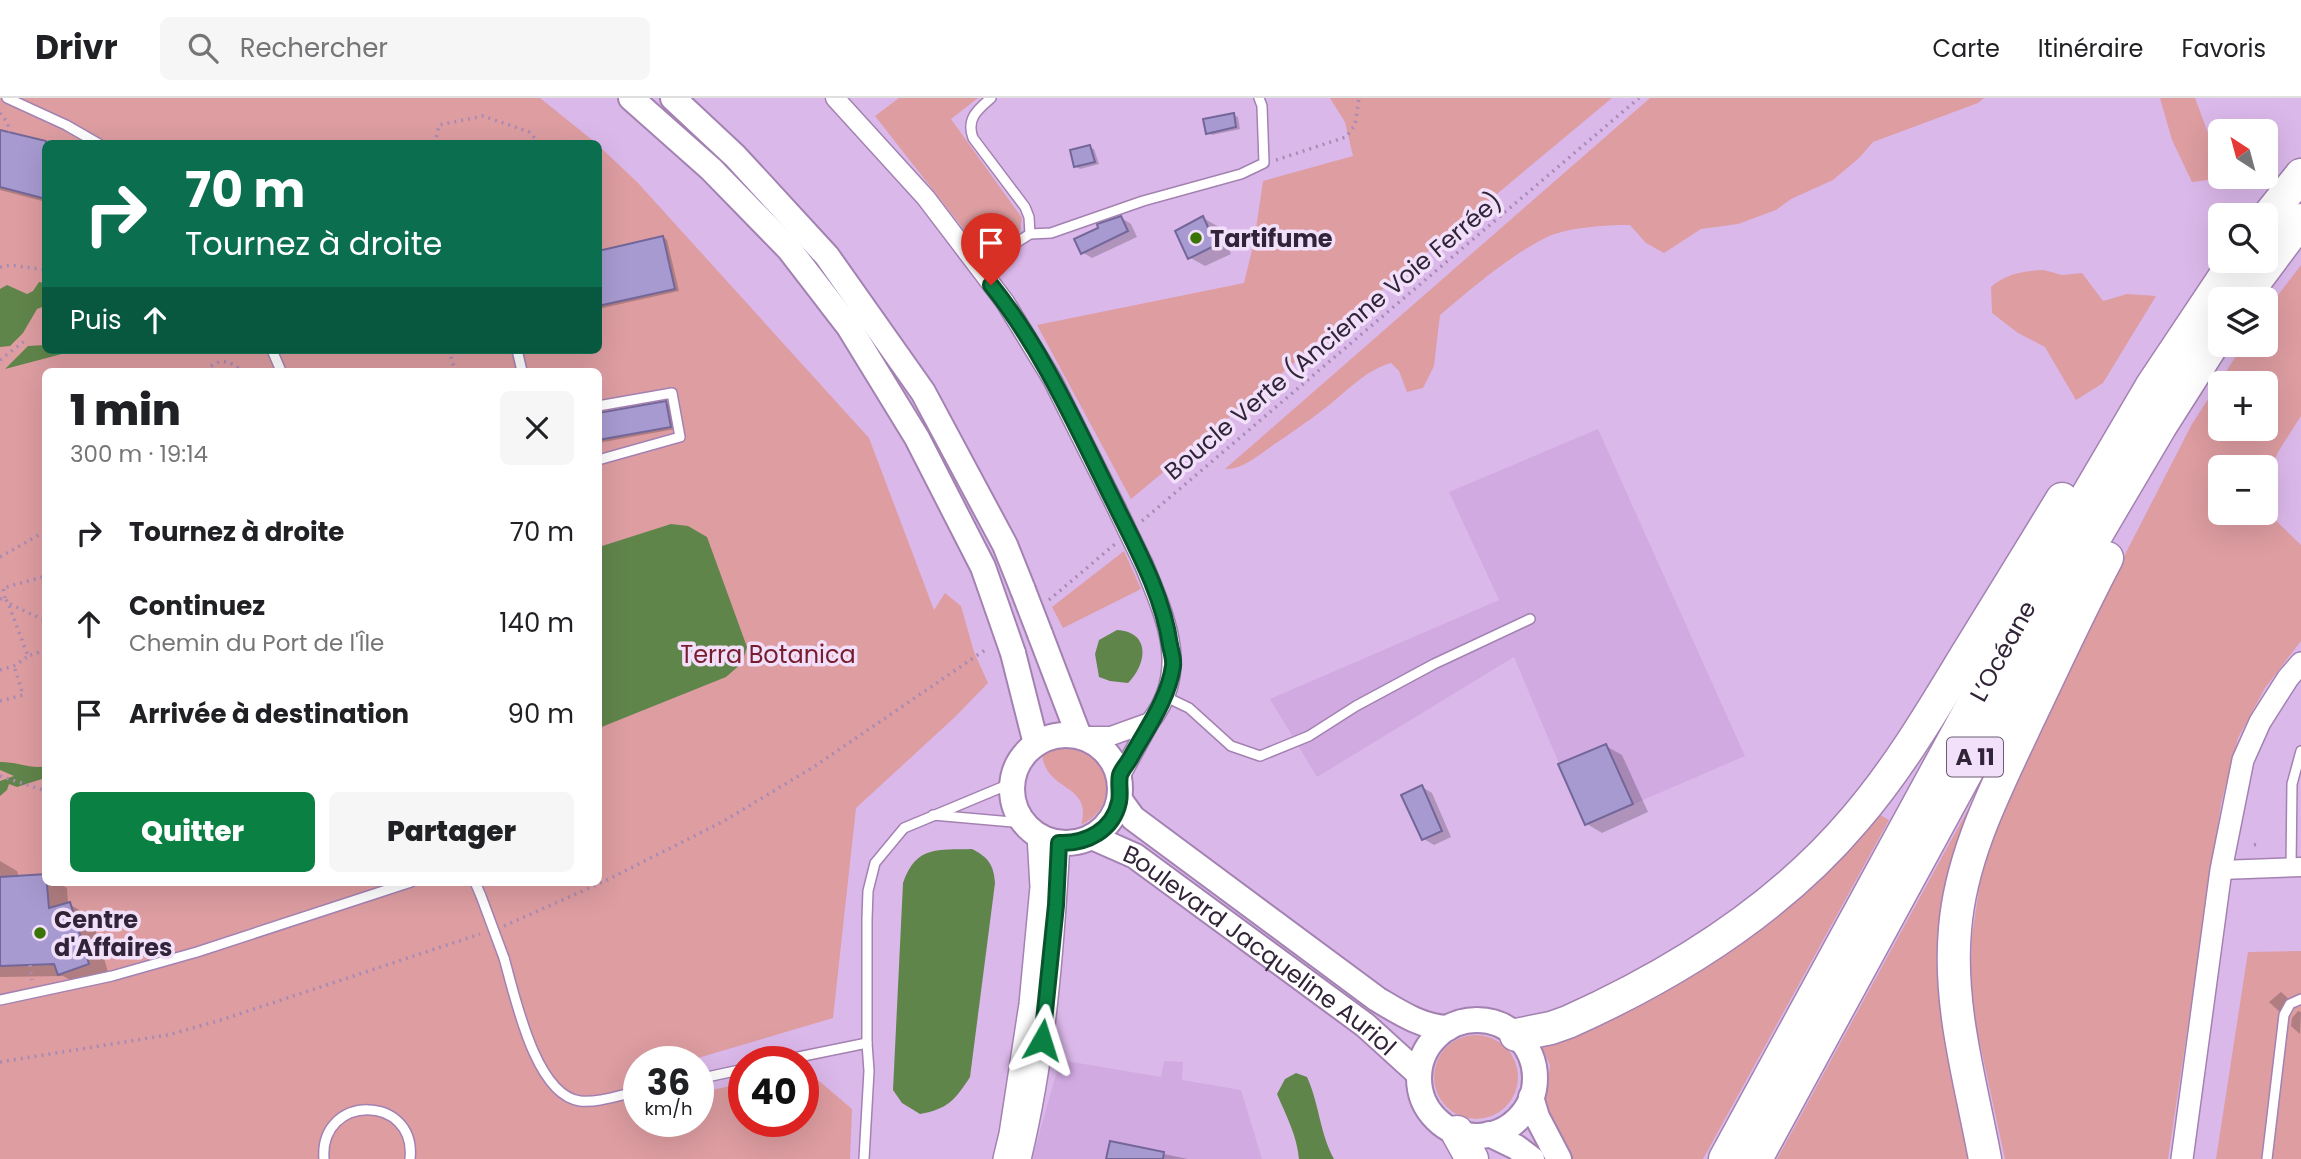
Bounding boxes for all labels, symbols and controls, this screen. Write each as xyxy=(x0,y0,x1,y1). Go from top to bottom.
search box xyxy=(160,17,650,80)
text: Drivr xyxy=(35,24,118,71)
icon: search xyxy=(184,29,222,67)
text: Rechercher xyxy=(240,30,388,66)
text: Carte xyxy=(1932,32,2000,65)
text: Itinéraire xyxy=(2038,32,2143,65)
text: Favoris xyxy=(2181,32,2266,65)
north arrow xyxy=(2208,119,2278,189)
map controls xyxy=(2208,119,2278,525)
text: 70 m xyxy=(185,156,305,224)
icon: right xyxy=(70,168,161,259)
street label: Boucle Verte (Ancienne Voie Ferrée) xyxy=(1157,185,1509,487)
button: search xyxy=(2208,203,2278,273)
pin xyxy=(961,213,1021,285)
text: Tournez à droite xyxy=(185,221,442,266)
place label: Tartifume xyxy=(1210,222,1333,255)
icon: arrive xyxy=(972,224,1010,262)
marker: Tartifume xyxy=(1188,230,1204,246)
button: layers xyxy=(2208,287,2278,357)
icon: ahead xyxy=(136,301,174,339)
text: Puis xyxy=(70,302,122,338)
button: + xyxy=(2208,371,2278,441)
text: 1 min xyxy=(70,381,181,440)
button: close xyxy=(500,391,574,465)
text: 300 m · 19:14 xyxy=(70,438,208,470)
button: − xyxy=(2208,455,2278,525)
icon: right xyxy=(70,514,108,552)
text: Tournez à droite xyxy=(129,514,344,550)
text: 70 m xyxy=(510,514,574,550)
text: Continuez xyxy=(129,588,265,624)
street label: L’Océane xyxy=(1961,594,2043,707)
icon: ahead xyxy=(70,605,108,643)
text: 140 m xyxy=(499,605,574,641)
text: Chemin du Port de l'Île xyxy=(129,627,384,659)
park label: Terra Botanica xyxy=(680,638,856,671)
icon: arrive xyxy=(70,696,108,734)
text: Arrivée à destination xyxy=(129,696,409,732)
text: 90 m xyxy=(508,696,574,732)
road number: A 11 xyxy=(1947,737,2003,776)
button: Quitter xyxy=(70,792,315,872)
button: Partager xyxy=(329,792,574,872)
street label: Boulevard Jacqueline Auriol xyxy=(1118,836,1404,1062)
place label: Centre d'Affaires xyxy=(54,903,172,964)
marker: Centre d'Affaires xyxy=(32,925,48,941)
position arrow xyxy=(1005,1003,1079,1077)
speed limit sign: 40 xyxy=(728,1046,819,1137)
text: 36 xyxy=(647,1058,690,1107)
text: km/h xyxy=(645,1096,692,1121)

